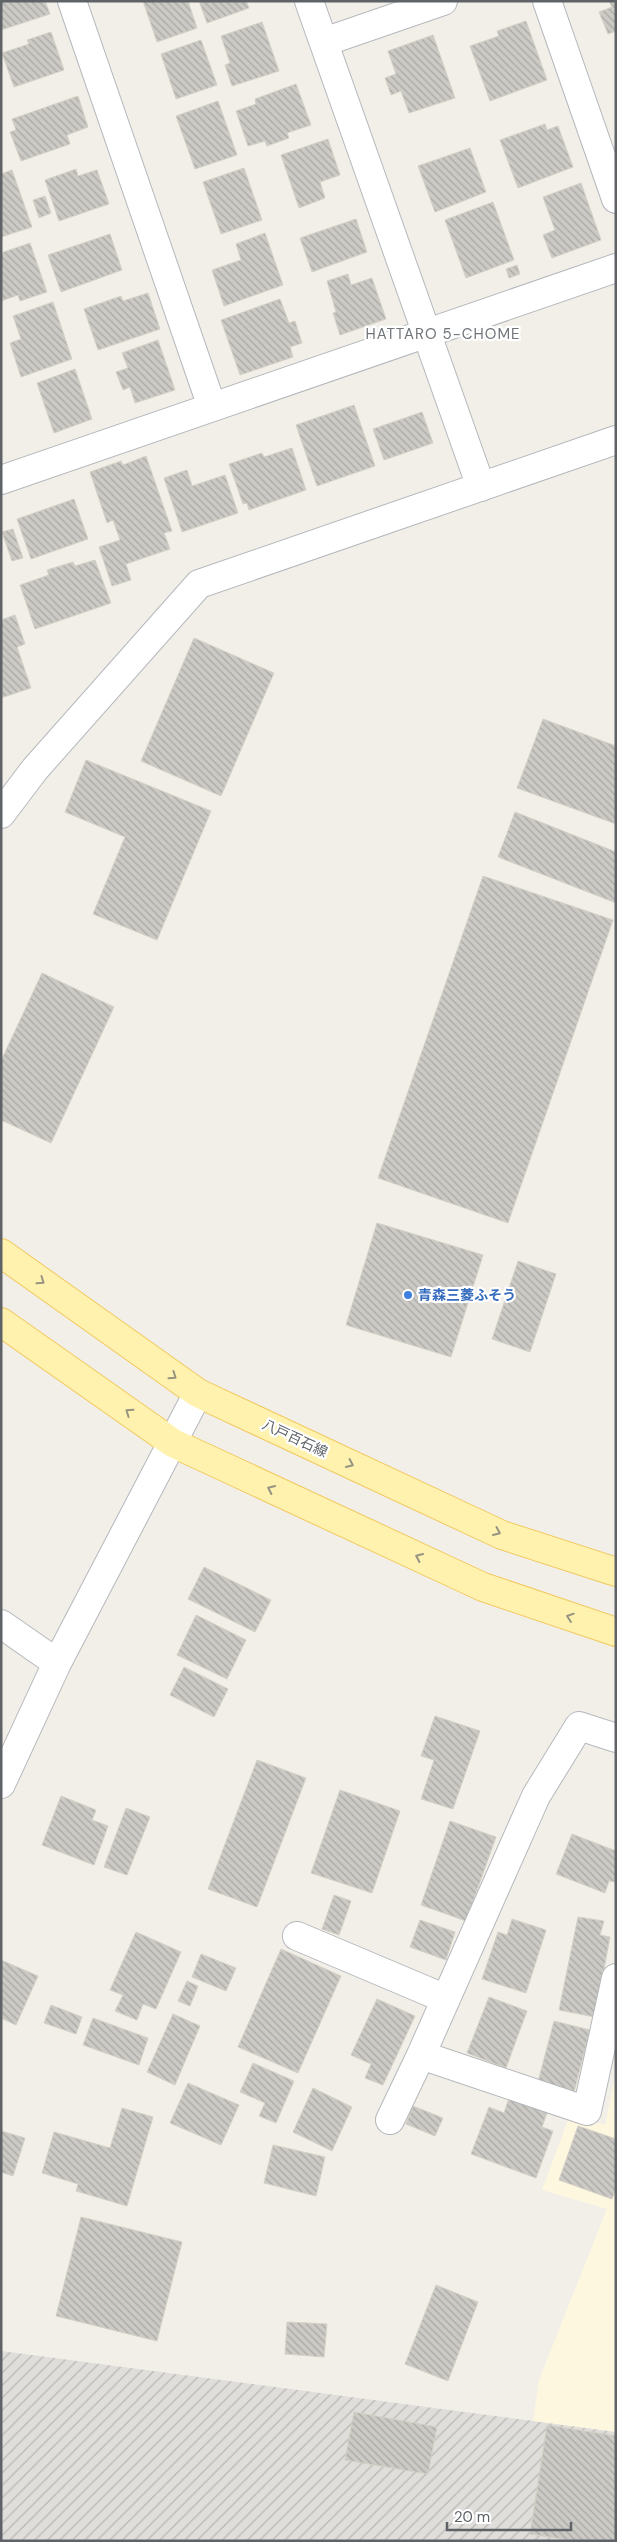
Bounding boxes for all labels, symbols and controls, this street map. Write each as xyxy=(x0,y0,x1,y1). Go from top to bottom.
district label: HATTARO 5-CHOME xyxy=(365,324,521,344)
one-way arrow xyxy=(35,1276,44,1284)
place label: 青森三菱ふそう xyxy=(418,1286,516,1304)
marker: 青森三菱ふそう xyxy=(402,1289,414,1301)
one-way arrow xyxy=(167,1370,177,1379)
one-way arrow xyxy=(125,1409,135,1418)
street label: 八戸百石線 xyxy=(259,1415,331,1461)
one-way arrow xyxy=(344,1458,353,1468)
one-way arrow xyxy=(267,1484,276,1495)
one-way arrow xyxy=(492,1526,501,1537)
one-way arrow xyxy=(415,1554,424,1564)
one-way arrow xyxy=(566,1612,574,1622)
scale bar xyxy=(447,2500,571,2532)
text: 20 m xyxy=(454,2507,490,2527)

